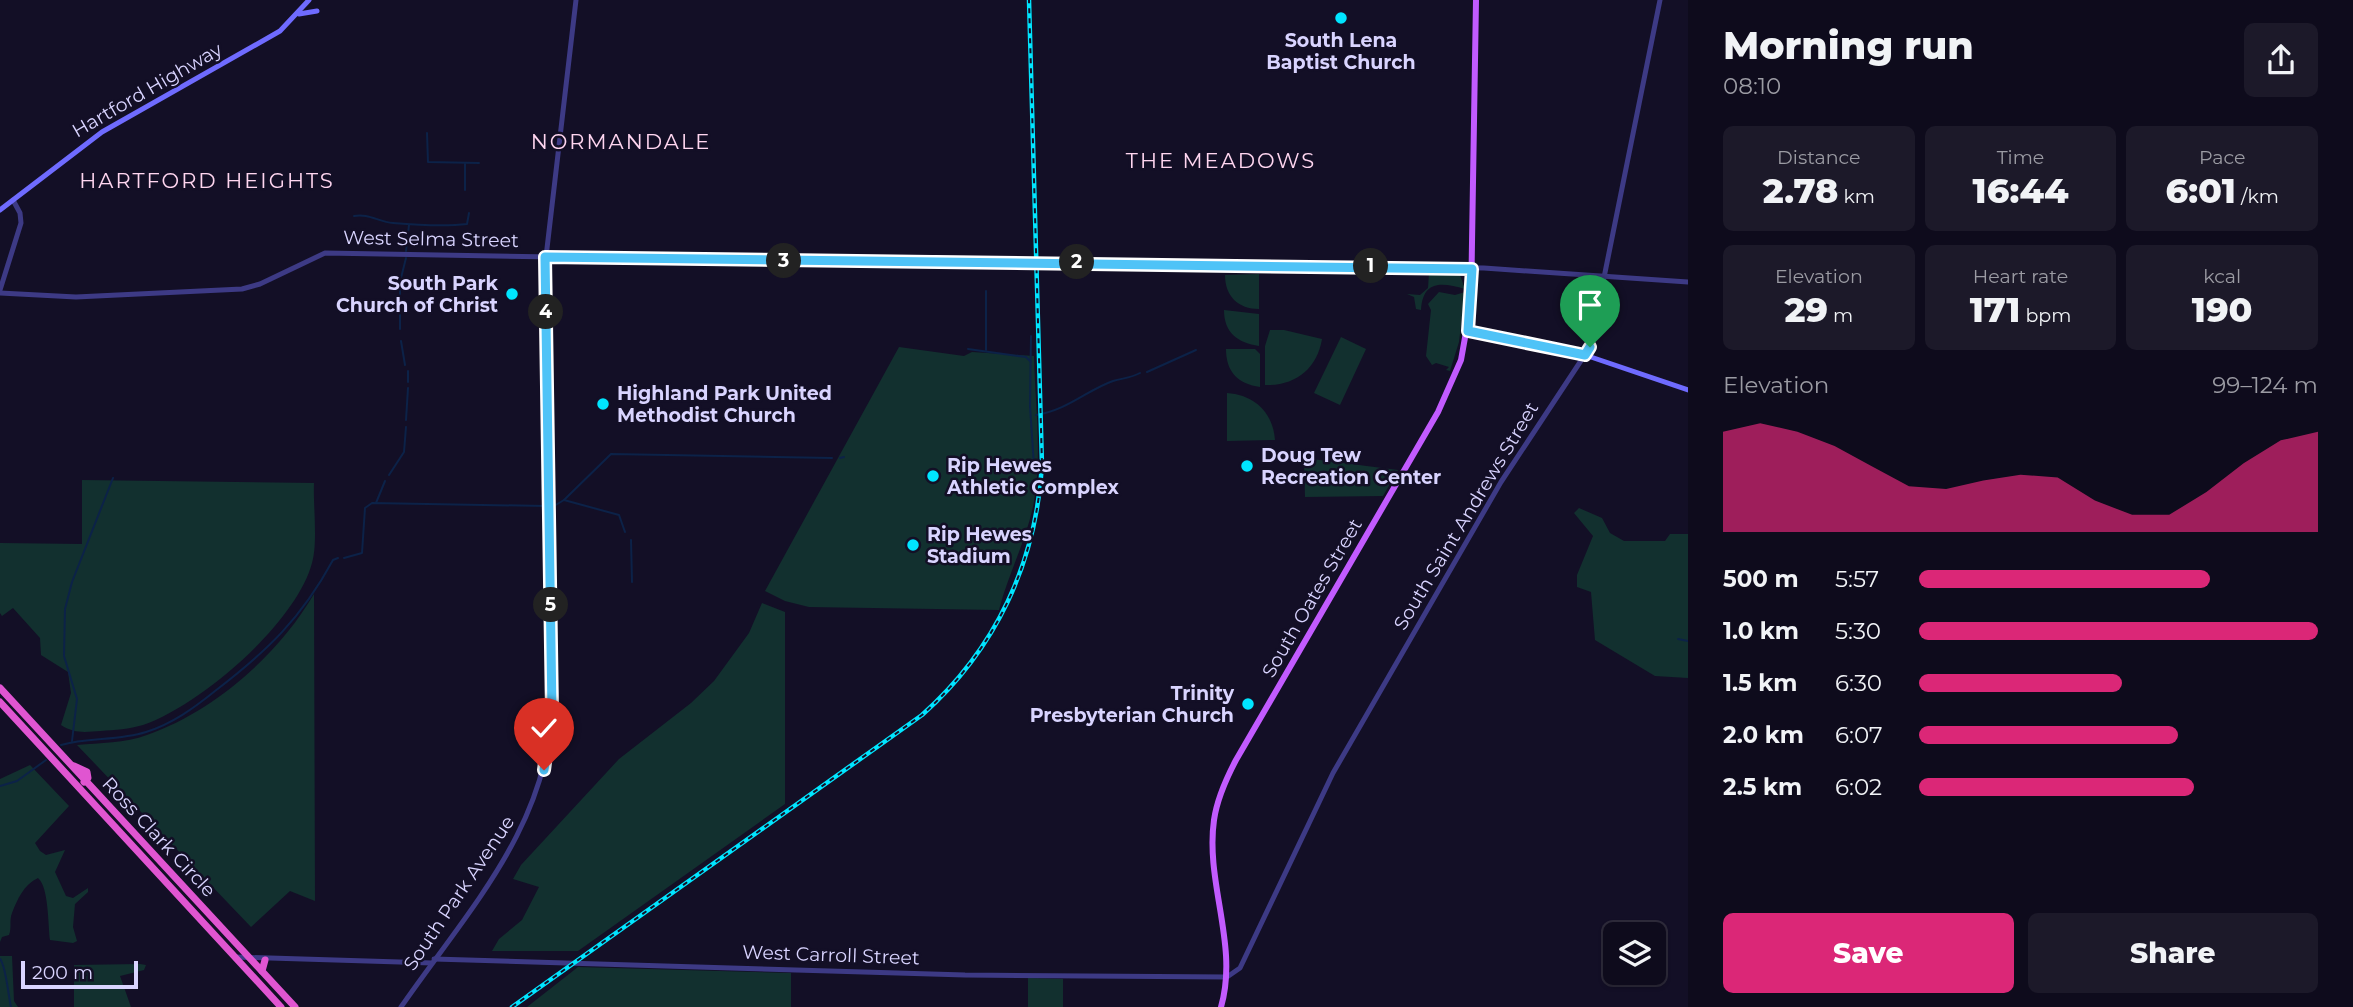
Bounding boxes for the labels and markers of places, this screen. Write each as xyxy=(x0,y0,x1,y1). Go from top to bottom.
marker: South Lena Baptist Church xyxy=(1333,10,1349,26)
place label: South Lena Baptist Church xyxy=(1266,29,1416,74)
pin: 3 xyxy=(766,244,802,278)
pin: 2 xyxy=(1060,244,1094,280)
pin: 1 xyxy=(1354,248,1388,284)
place label: South Park Church of Christ xyxy=(336,272,499,317)
pin xyxy=(1560,275,1620,347)
marker: South Park Church of Christ xyxy=(504,286,520,302)
pin: 4 xyxy=(528,294,564,330)
place label: Highland Park United Methodist Church xyxy=(617,382,832,427)
marker: Highland Park United Methodist Church xyxy=(595,396,611,412)
place label: Doug Tew Recreation Center xyxy=(1261,444,1441,489)
place label: Rip Hewes Athletic Complex xyxy=(946,454,1119,499)
marker: Doug Tew Recreation Center xyxy=(1239,458,1255,474)
marker: Rip Hewes Athletic Complex xyxy=(925,468,941,484)
place label: Rip Hewes Stadium xyxy=(927,523,1032,568)
marker: Rip Hewes Stadium xyxy=(905,537,921,553)
pin: 5 xyxy=(534,588,568,622)
place label: Trinity Presbyterian Church xyxy=(1030,682,1235,727)
marker: Trinity Presbyterian Church xyxy=(1240,696,1256,712)
pin xyxy=(514,698,574,770)

